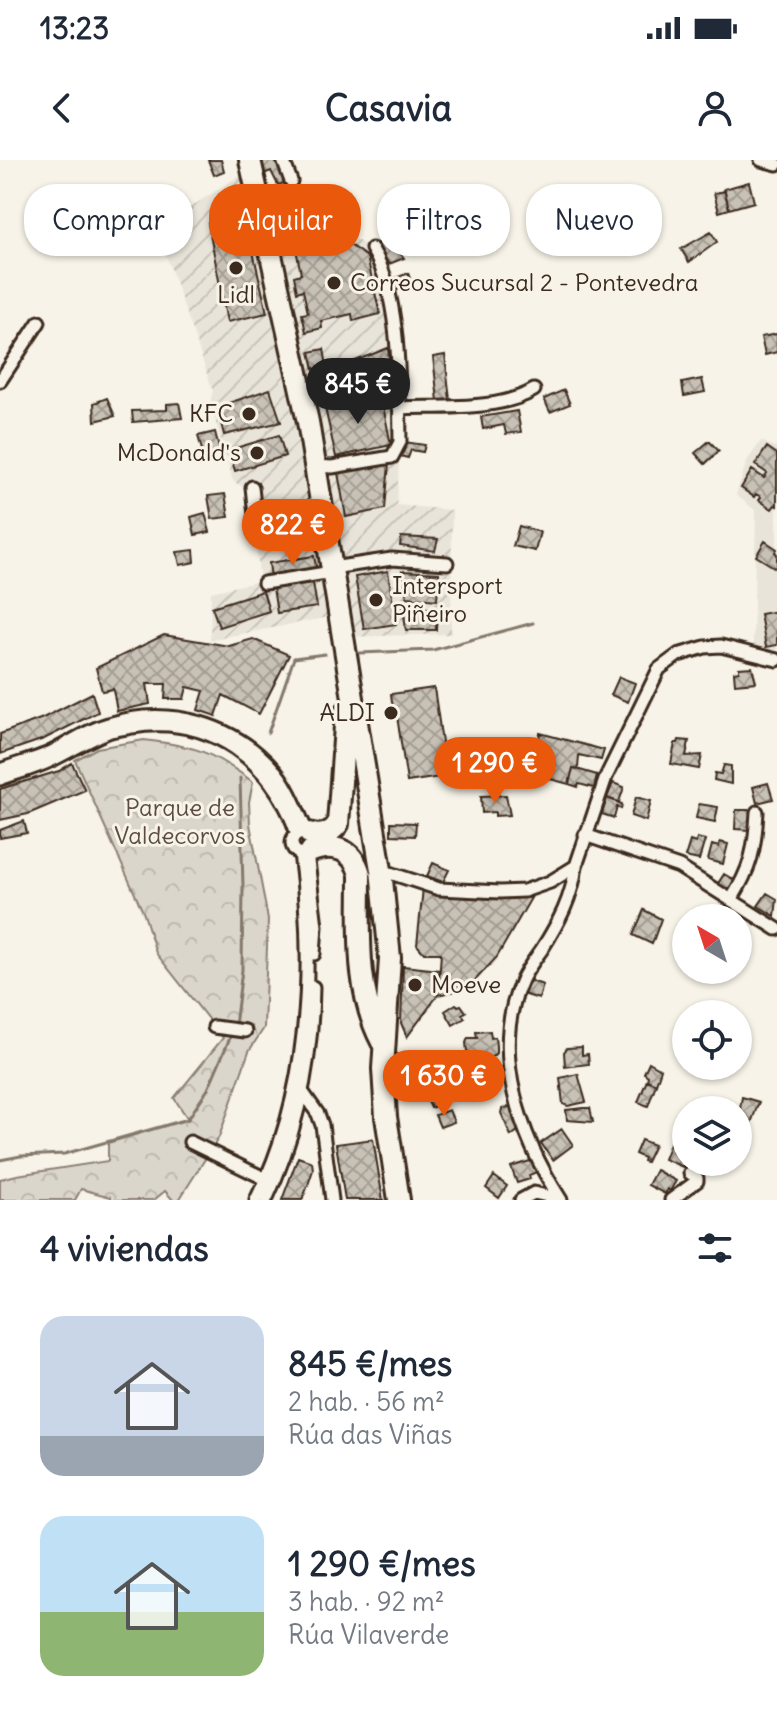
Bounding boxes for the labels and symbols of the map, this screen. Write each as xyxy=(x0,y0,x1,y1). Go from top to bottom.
marker: Lidl xyxy=(227,259,245,277)
place label: Correos Sucursal 2 - Pontevedra xyxy=(350,267,699,297)
marker: Correos Sucursal 2 - Pontevedra xyxy=(325,274,343,292)
place label: Lidl xyxy=(217,279,255,309)
pin: 845 € xyxy=(302,358,414,426)
place label: KFC xyxy=(189,398,233,428)
marker: KFC xyxy=(240,405,258,423)
place label: McDonald's xyxy=(117,437,241,467)
marker: McDonald's xyxy=(248,444,266,462)
pin: 822 € xyxy=(237,499,349,567)
place label: Intersport Piñeiro xyxy=(392,570,503,628)
marker: Intersport Piñeiro xyxy=(367,591,385,609)
place label: ALDI xyxy=(320,697,375,727)
marker: ALDI xyxy=(382,704,400,722)
pin: 1 290 € xyxy=(421,737,569,805)
park label: Parque de Valdecorvos xyxy=(114,792,246,850)
north arrow xyxy=(672,904,752,984)
place label: Moeve xyxy=(431,969,501,999)
marker: Moeve xyxy=(406,976,424,994)
pin: 1 630 € xyxy=(370,1050,518,1118)

